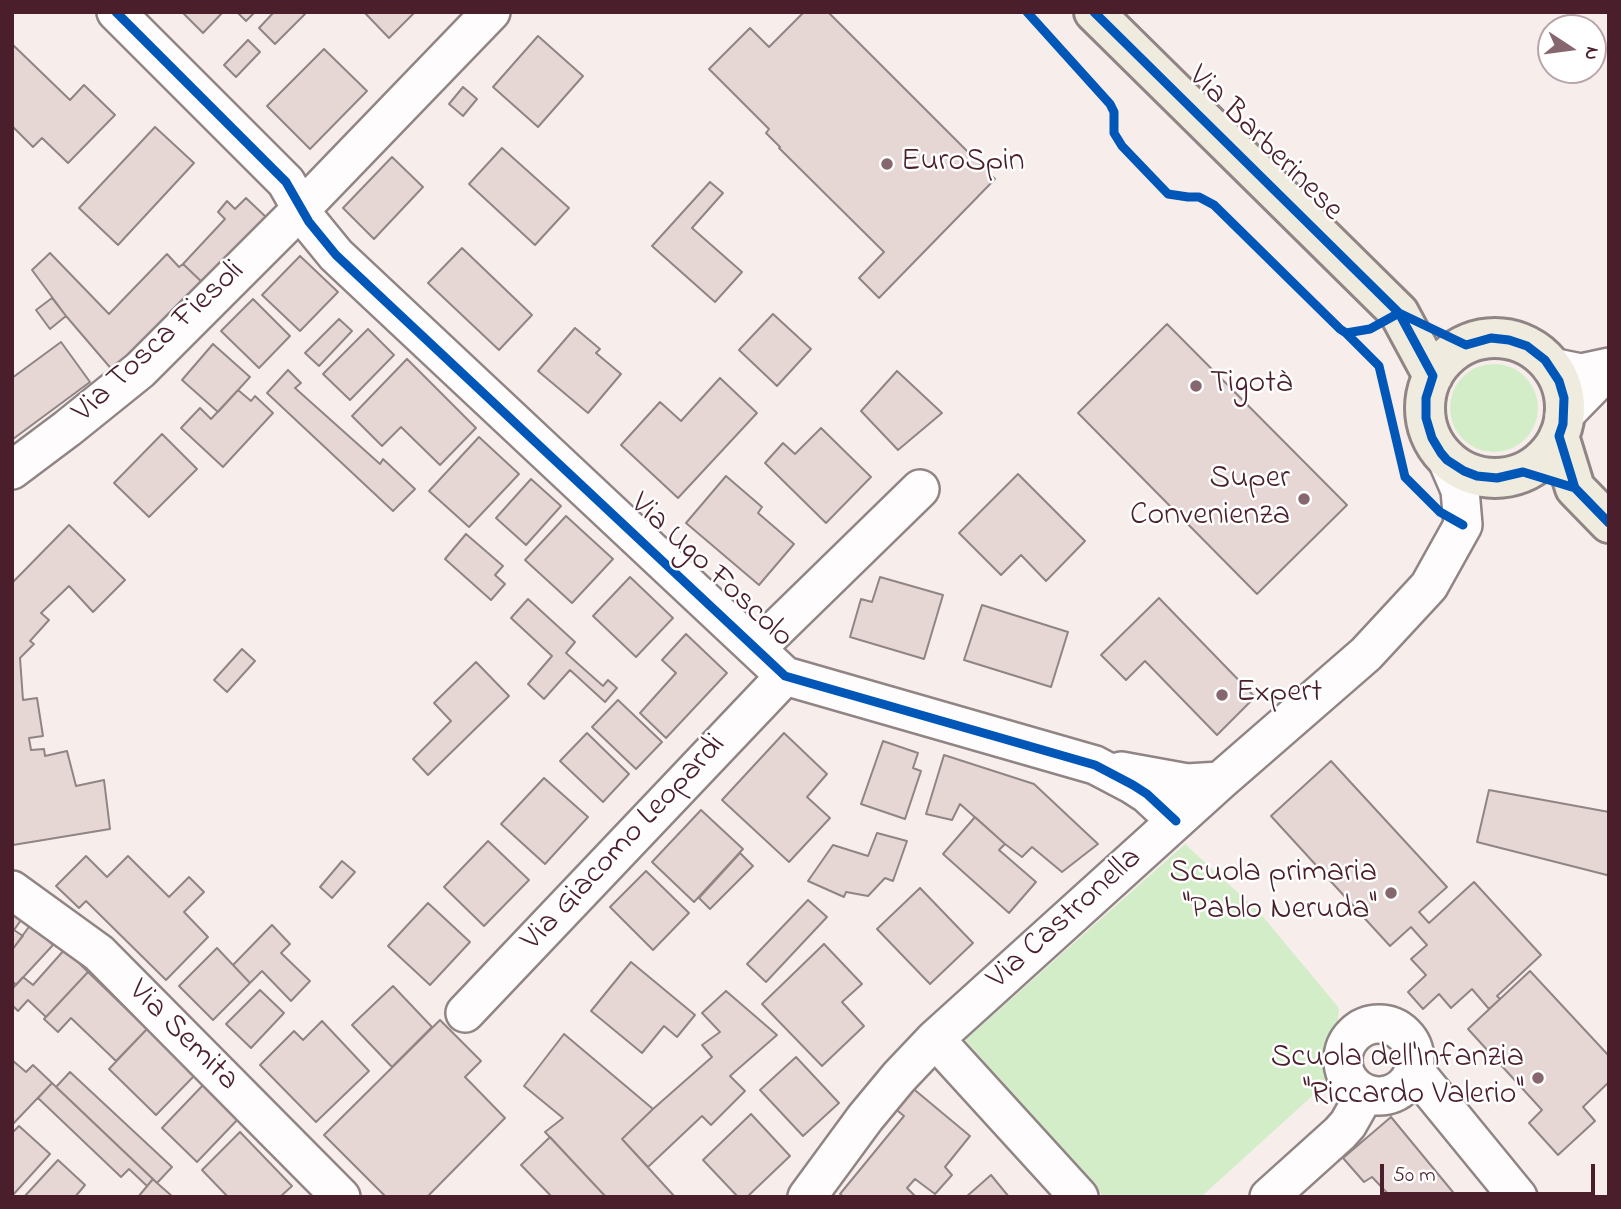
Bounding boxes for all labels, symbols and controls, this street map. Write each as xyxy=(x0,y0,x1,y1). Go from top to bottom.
north arrow xyxy=(1537,14,1607,84)
text: N xyxy=(1576,44,1606,63)
street label: Via Barberinese xyxy=(1178,59,1350,231)
place label: EuroSpin xyxy=(901,145,1025,183)
marker: EuroSpin xyxy=(879,156,895,172)
street label: Via Tosca Fiesoli xyxy=(66,254,254,432)
place label: Tigotà xyxy=(1210,367,1292,405)
marker: Tigotà xyxy=(1188,378,1204,394)
place label: Super Convenienza xyxy=(1130,462,1290,537)
street label: Via Ugo Foscolo xyxy=(620,486,800,658)
marker: Super Convenienza xyxy=(1296,491,1312,507)
place label: Expert xyxy=(1236,676,1322,714)
marker: Expert xyxy=(1214,687,1230,703)
street label: Via Giacomo Leopardi xyxy=(515,728,735,960)
street label: Via Castronella xyxy=(981,841,1151,999)
place label: Scuola primaria "Pablo Neruda" xyxy=(1170,856,1377,931)
marker: Scuola primaria "Pablo Neruda" xyxy=(1383,885,1399,901)
street label: Via Semita xyxy=(119,974,245,1100)
place label: Scuola dell'Infanzia "Riccardo Valerio" xyxy=(1271,1041,1524,1116)
marker: Scuola dell'Infanzia "Riccardo Valerio" xyxy=(1530,1070,1546,1086)
scale bar xyxy=(1383,1150,1598,1194)
text: 50 m xyxy=(1393,1161,1436,1191)

